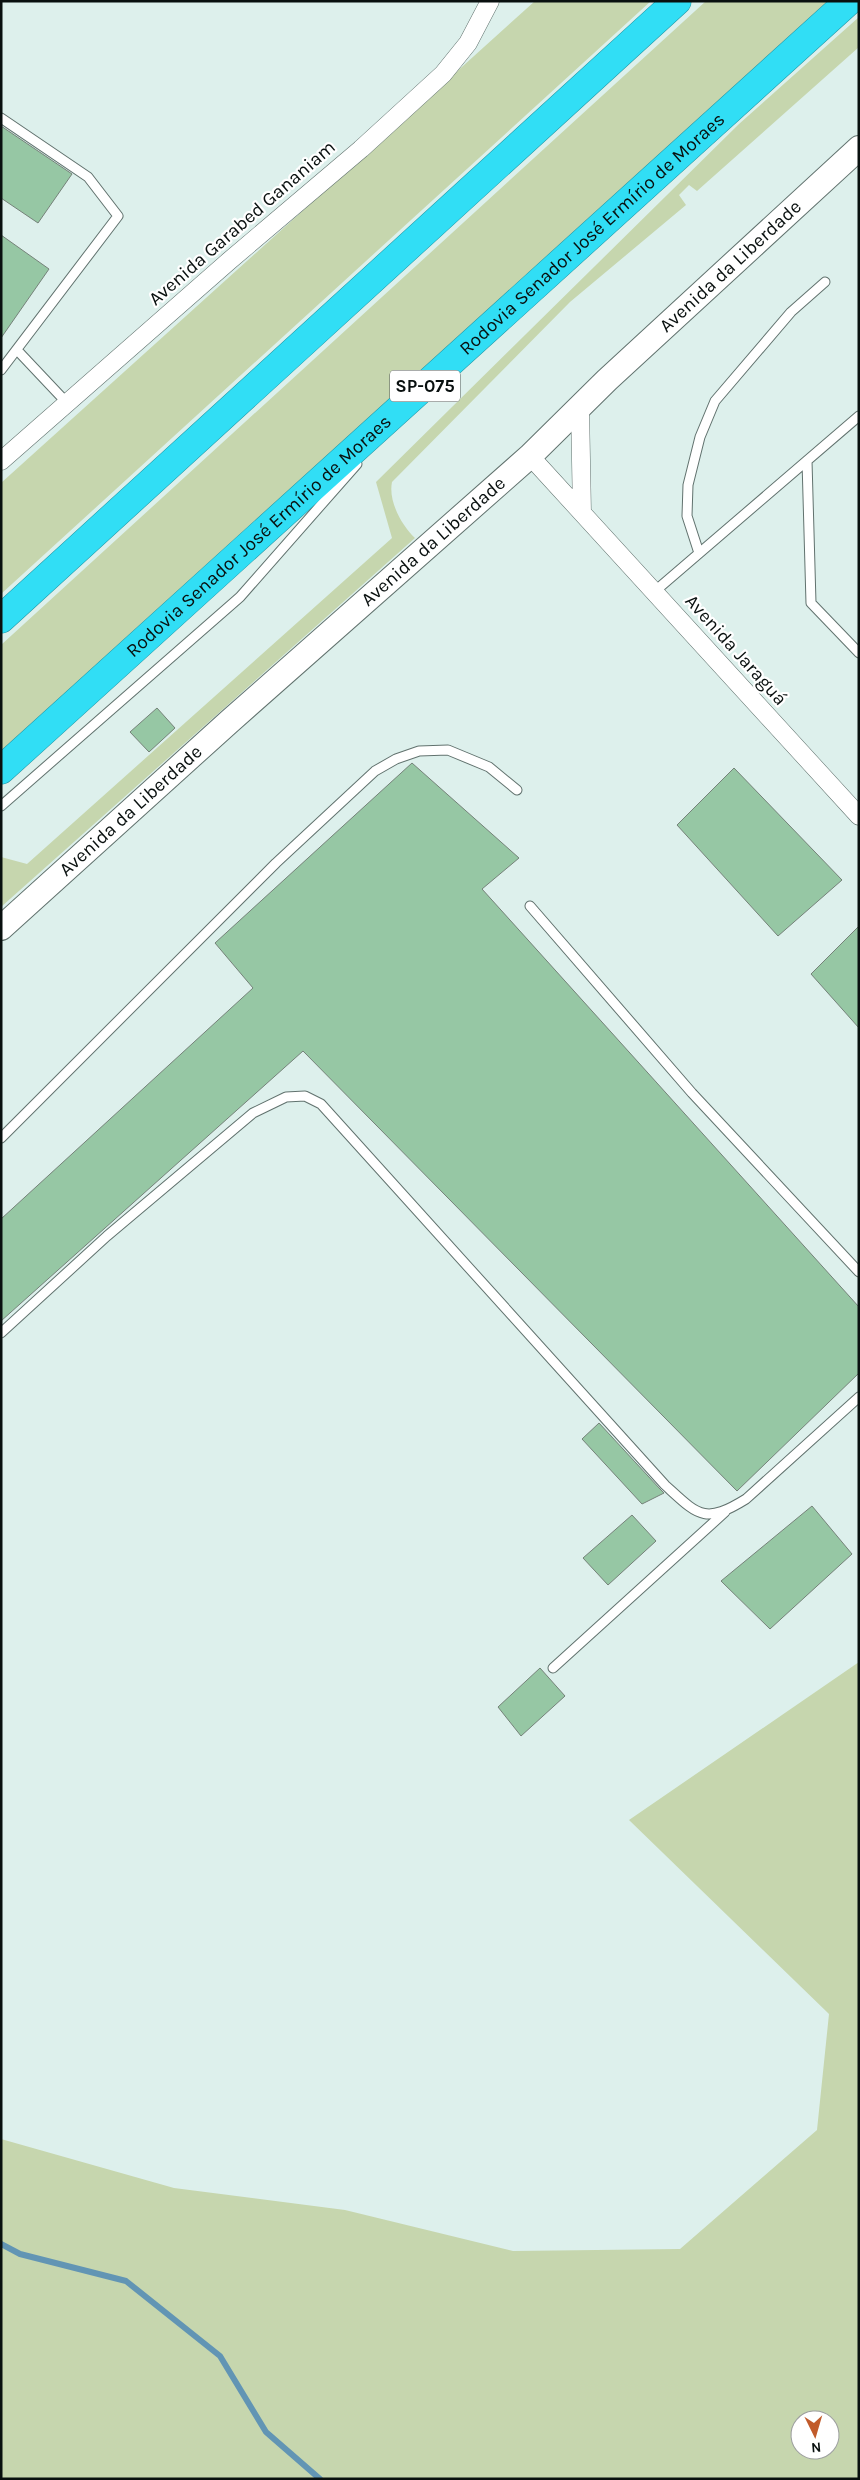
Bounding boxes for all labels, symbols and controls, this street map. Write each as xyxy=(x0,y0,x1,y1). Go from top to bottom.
street label: Rodovia Senador José Ermírio de Moraes xyxy=(455,108,729,360)
street label: Avenida Garabed Gananiam xyxy=(144,136,340,310)
street label: Avenida da Liberdade xyxy=(655,196,806,337)
road number: SP-075 xyxy=(390,371,460,402)
street label: Rodovia Senador José Ermírio de Moraes xyxy=(122,410,396,662)
street label: Avenida da Liberdade xyxy=(357,472,510,611)
street label: Avenida Jaraguá xyxy=(681,590,791,710)
street label: Avenida da Liberdade xyxy=(55,741,207,881)
north arrow xyxy=(790,2410,840,2460)
text: N xyxy=(810,2439,822,2456)

